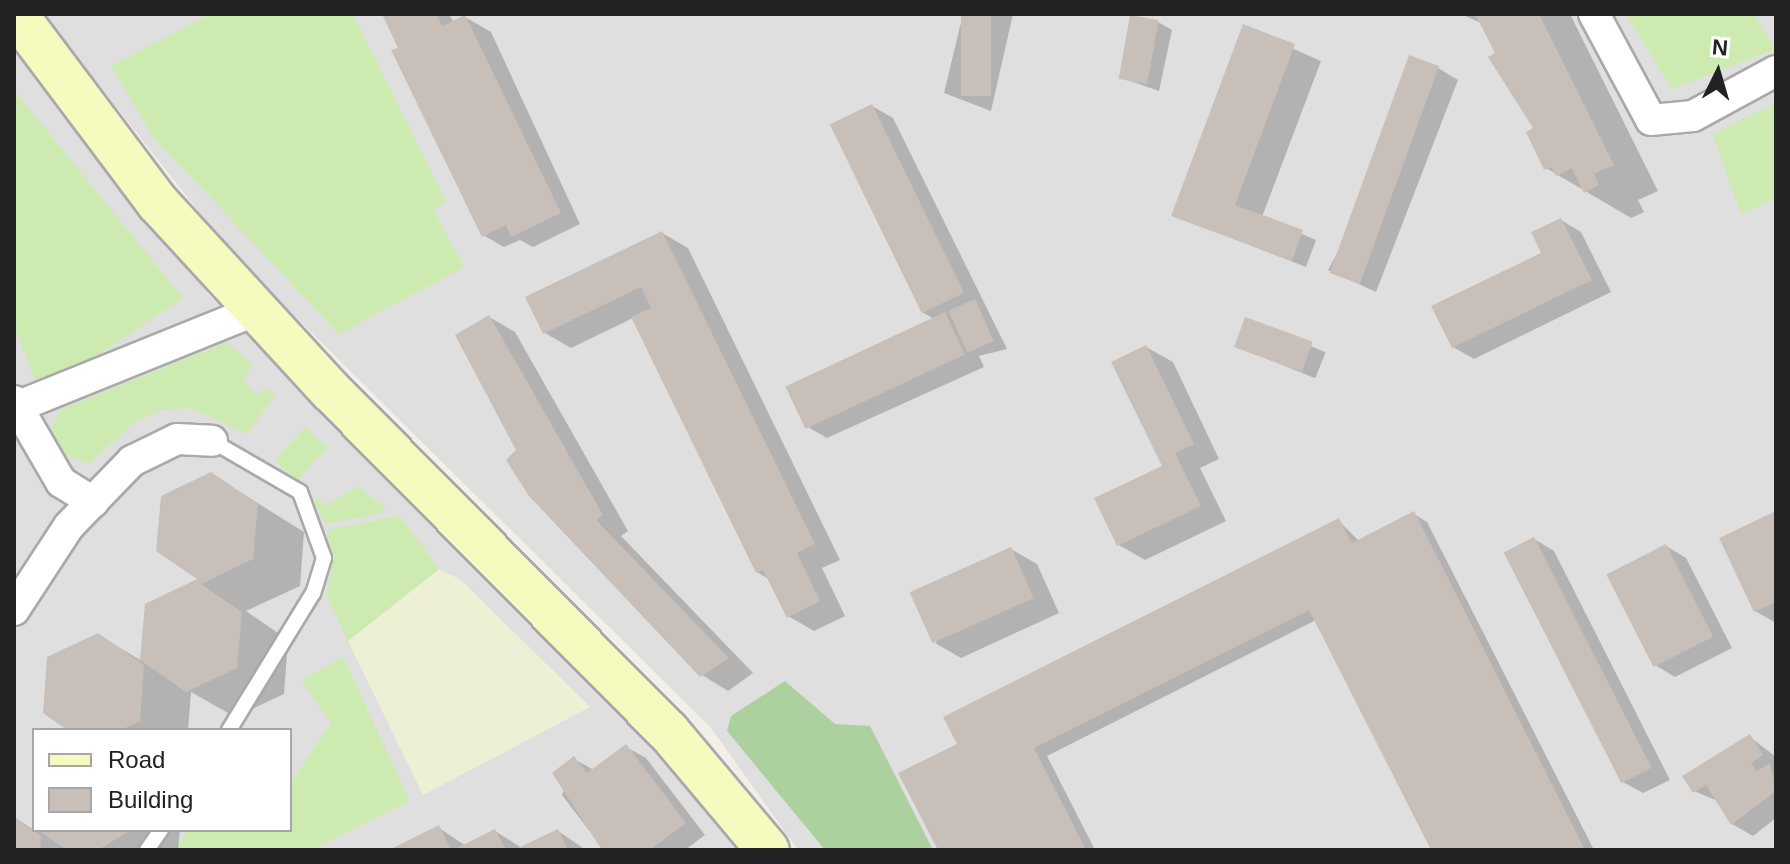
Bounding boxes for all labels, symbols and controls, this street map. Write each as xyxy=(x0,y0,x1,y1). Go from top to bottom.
north arrow xyxy=(1678,32,1758,112)
text: N xyxy=(1711,34,1729,61)
legend xyxy=(32,728,292,832)
text: Road xyxy=(108,746,165,773)
text: Building xyxy=(108,786,193,813)

